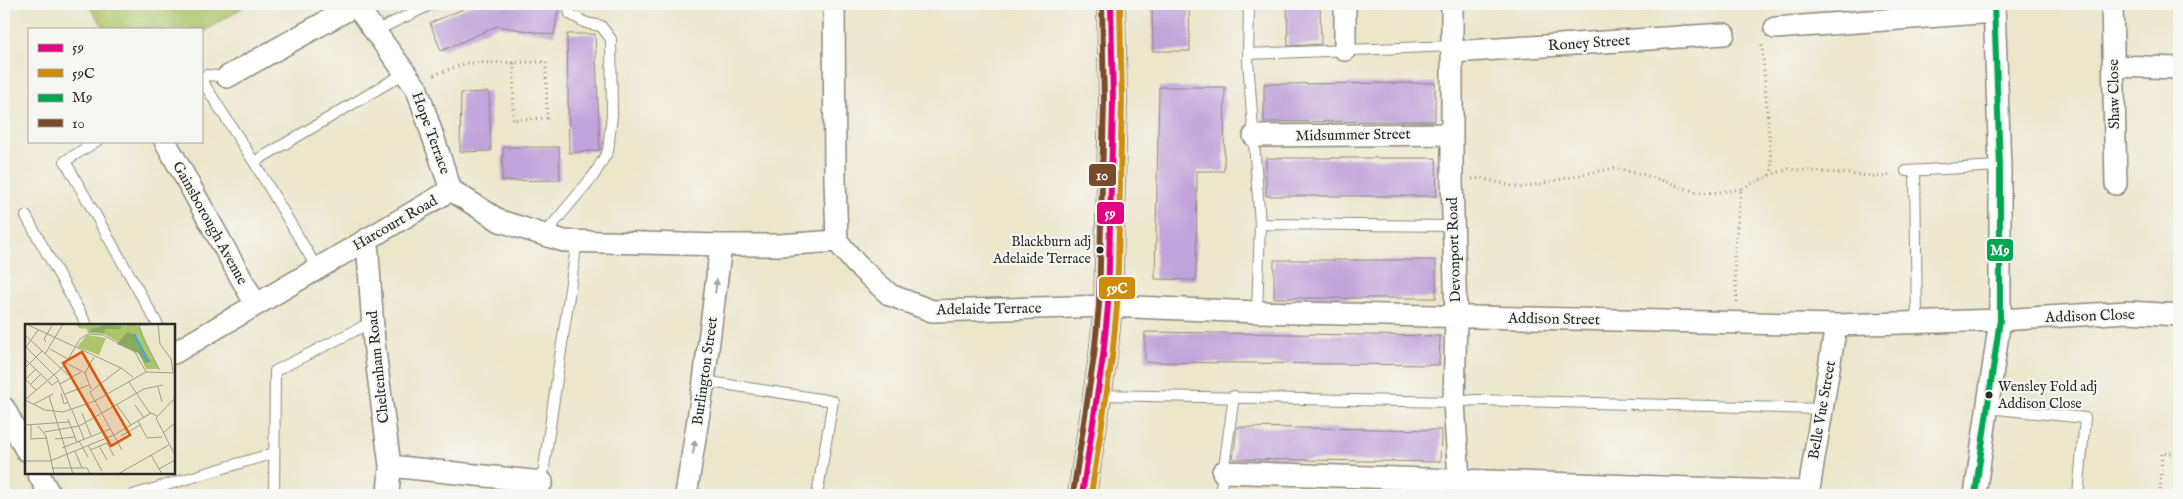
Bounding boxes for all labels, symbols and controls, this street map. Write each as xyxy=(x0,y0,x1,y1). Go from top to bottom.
legend xyxy=(28,28,202,142)
street label: Roney Street xyxy=(1547,31,1631,55)
text: 59 xyxy=(72,38,84,57)
street label: Shaw Close xyxy=(2104,59,2124,129)
text: 59C xyxy=(72,64,95,83)
text: M9 xyxy=(72,88,93,107)
street label: Hope Terrace xyxy=(407,89,455,177)
text: 10 xyxy=(72,114,85,133)
street label: Midsummer Street xyxy=(1295,124,1411,146)
street label: Gainsborough Avenue xyxy=(168,158,252,288)
line badge: 10 xyxy=(1088,163,1117,187)
text: 10 xyxy=(1096,167,1108,185)
street label: Harcourt Road xyxy=(349,191,442,255)
street label: Devonport Road xyxy=(1443,196,1465,303)
line badge: 59 xyxy=(1096,201,1125,225)
text: 59 xyxy=(1104,205,1116,223)
place label: Blackburn adj Adelaide Terrace xyxy=(992,233,1092,268)
line badge: M9 xyxy=(1986,238,2014,262)
text: M9 xyxy=(1990,242,2010,260)
marker: Blackburn adj Adelaide Terrace xyxy=(1095,245,1105,255)
line badge: 59C xyxy=(1098,276,1136,300)
one-way arrow xyxy=(712,278,720,294)
text: 59C xyxy=(1106,280,1128,298)
street label: Adelaide Terrace xyxy=(935,299,1042,319)
street label: Addison Close xyxy=(2044,305,2135,327)
street label: Cheltenham Road xyxy=(363,309,393,424)
street label: Addison Street xyxy=(1507,309,1600,329)
street label: Burlington Street xyxy=(688,316,722,426)
inset map xyxy=(25,324,175,474)
street label: Belle Vue Street xyxy=(1804,359,1840,461)
place label: Wensley Fold adj Addison Close xyxy=(1997,378,2097,413)
marker: Wensley Fold adj Addison Close xyxy=(1984,390,1994,400)
one-way arrow xyxy=(690,439,698,455)

